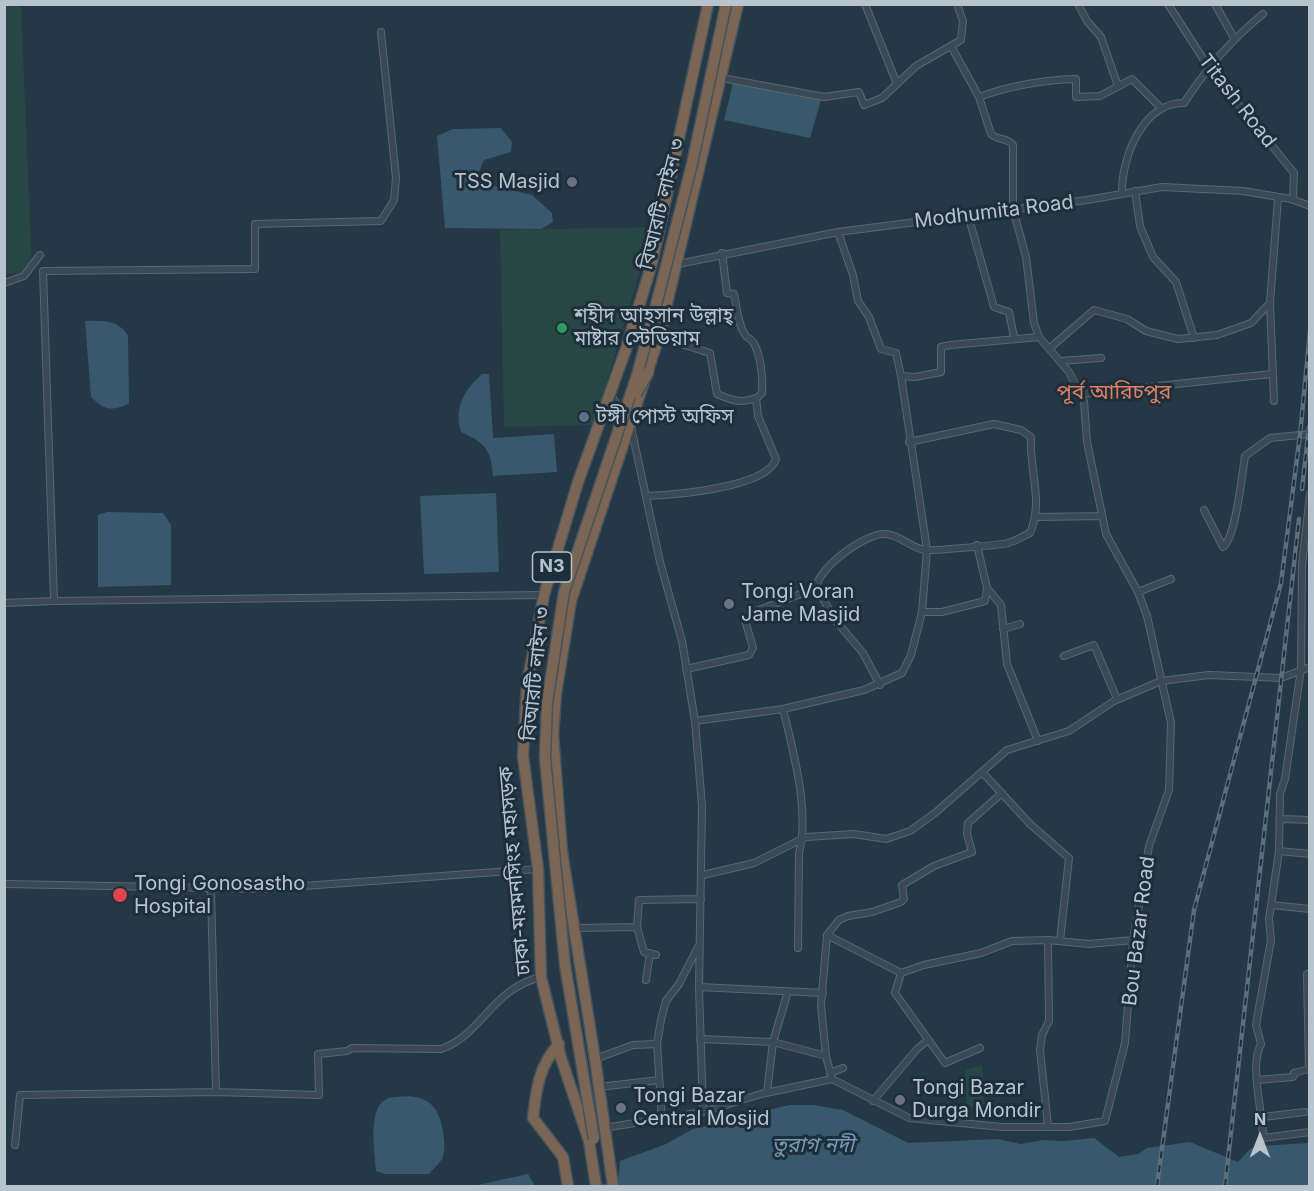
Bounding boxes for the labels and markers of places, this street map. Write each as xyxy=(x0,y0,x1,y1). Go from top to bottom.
place label: TSS Masjid xyxy=(454,170,560,194)
marker: TSS Masjid xyxy=(565,175,579,189)
place label: শহীদ আহসান উল্লাহ্‌ মাষ্টার স্টেডিয়াম xyxy=(574,304,733,351)
marker: শহীদ আহসান উল্লাহ্‌ মাষ্টার স্টেডিয়াম xyxy=(555,321,569,335)
place label: টঙ্গী পোস্ট অফিস xyxy=(596,405,734,429)
marker: টঙ্গী পোস্ট অফিস xyxy=(577,410,591,424)
place label: Tongi Voran Jame Masjid xyxy=(741,580,860,627)
marker: Tongi Voran Jame Masjid xyxy=(722,597,736,611)
place label: Tongi Gonosastho Hospital xyxy=(134,872,305,919)
marker: Tongi Gonosastho Hospital xyxy=(111,886,129,904)
place label: Tongi Bazar Durga Mondir xyxy=(912,1076,1041,1123)
place label: Tongi Bazar Central Mosjid xyxy=(633,1084,769,1131)
marker: Tongi Bazar Durga Mondir xyxy=(893,1093,907,1107)
marker: Tongi Bazar Central Mosjid xyxy=(614,1101,628,1115)

